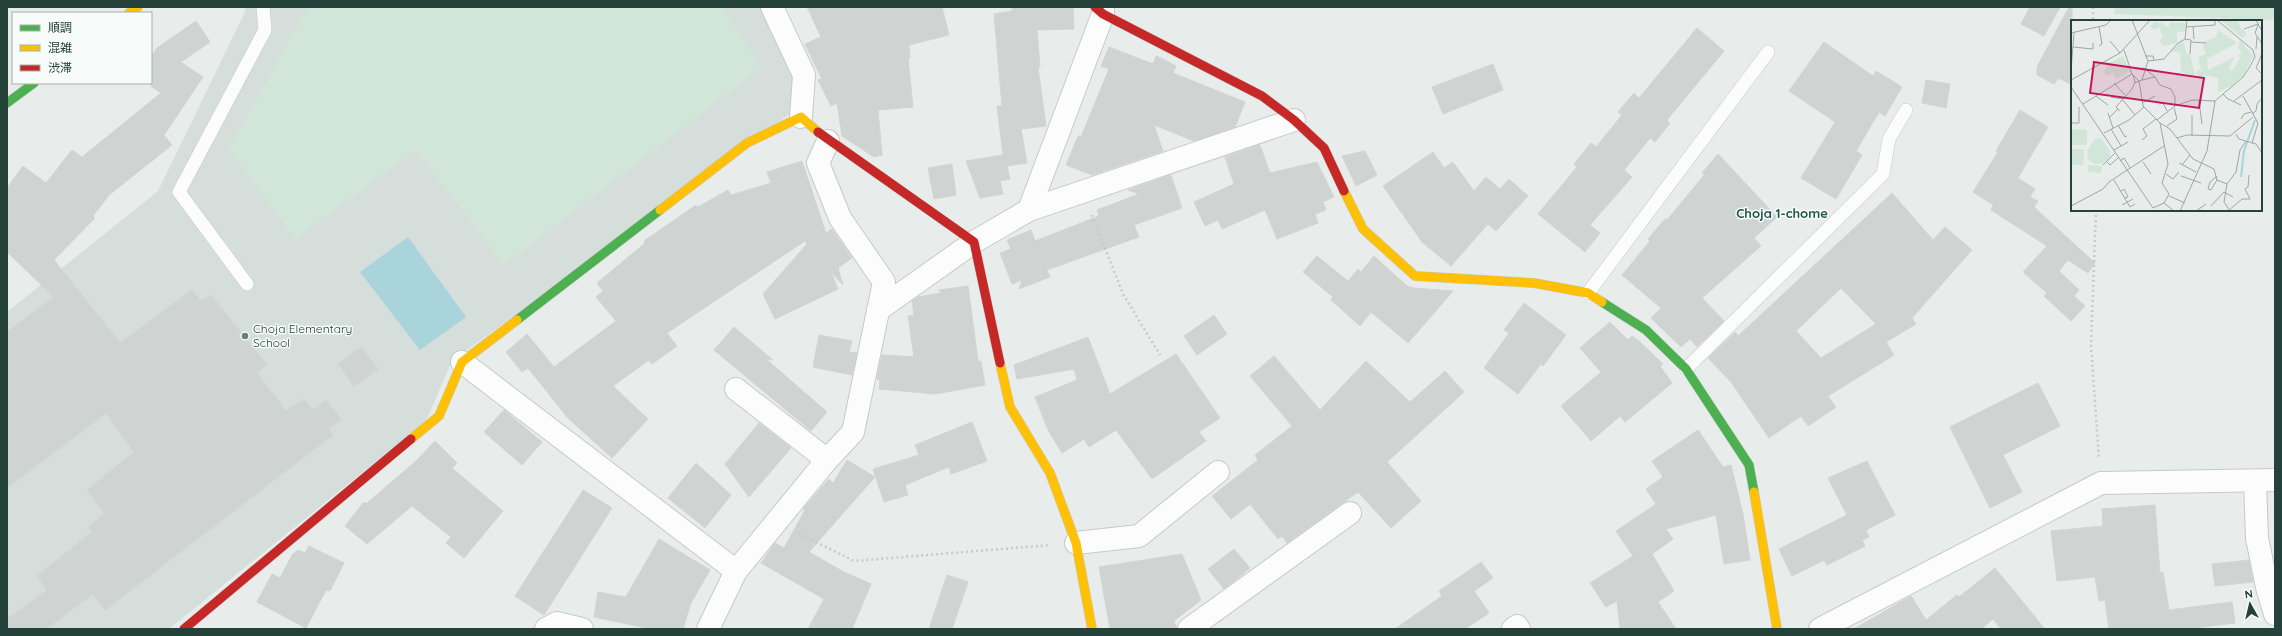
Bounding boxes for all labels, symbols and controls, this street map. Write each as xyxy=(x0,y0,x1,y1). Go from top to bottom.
legend xyxy=(12,12,152,84)
text: 順調 xyxy=(48,20,72,35)
inset map xyxy=(2071,20,2262,211)
text: 混雑 xyxy=(48,40,72,55)
text: 渋滞 xyxy=(48,60,72,75)
district label: Choja 1-chome xyxy=(1736,205,1828,221)
place label: Choja Elementary School xyxy=(253,321,352,350)
marker: Choja Elementary School xyxy=(240,331,250,341)
north arrow xyxy=(2230,584,2270,624)
text: N xyxy=(2244,587,2254,602)

